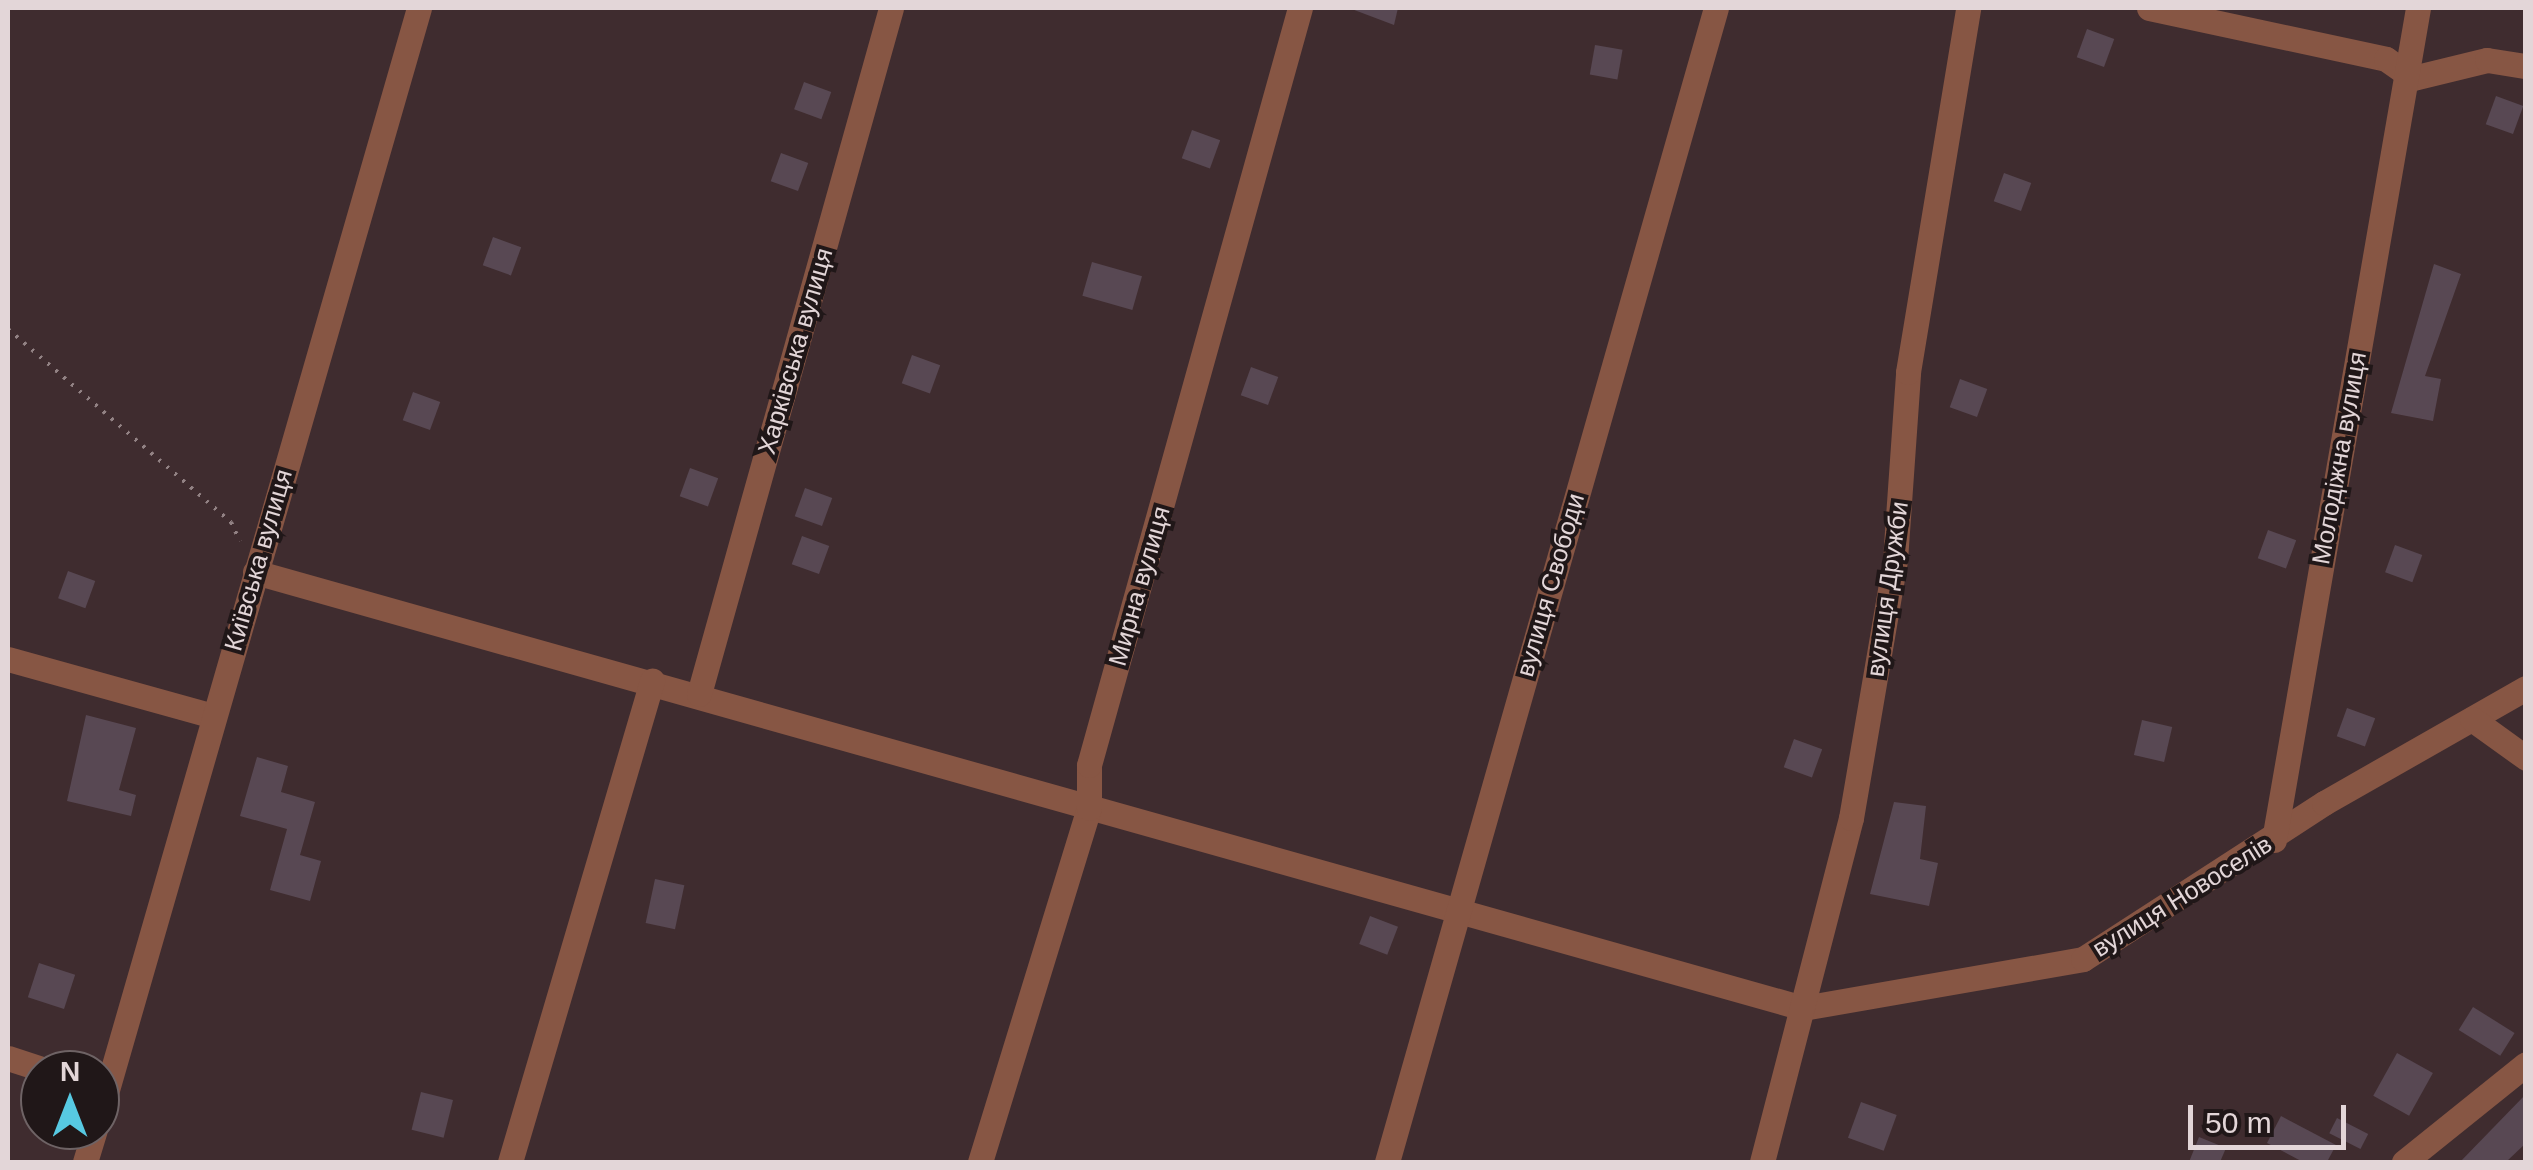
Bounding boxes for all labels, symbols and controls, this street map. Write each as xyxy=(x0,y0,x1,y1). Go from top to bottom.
street label: Харківська вулиця xyxy=(751,245,839,457)
street label: Молодіжна вулиця xyxy=(2306,349,2372,567)
street label: Київська вулиця xyxy=(218,466,298,654)
street label: вулиця Свободи xyxy=(1510,490,1590,680)
street label: вулиця Дружби xyxy=(1860,499,1914,679)
street label: Мирна вулиця xyxy=(1102,503,1176,669)
street label: вулиця Новоселів xyxy=(2087,829,2277,963)
north arrow xyxy=(20,1050,120,1150)
text: N xyxy=(60,1056,80,1087)
scale bar xyxy=(2193,1085,2350,1147)
text: 50 m xyxy=(2205,1106,2272,1139)

